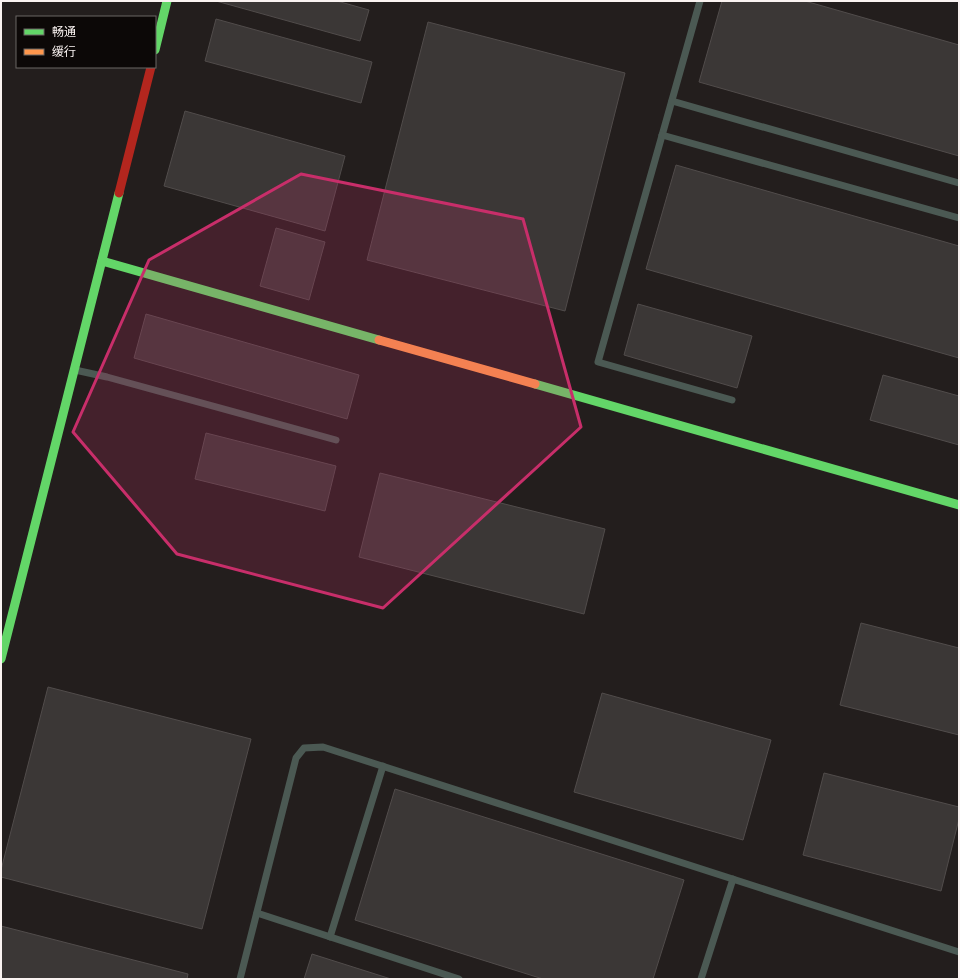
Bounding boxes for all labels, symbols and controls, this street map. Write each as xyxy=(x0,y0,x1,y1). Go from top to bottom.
legend xyxy=(16,16,156,68)
text: 畅通 xyxy=(52,24,76,39)
text: 缓行 xyxy=(52,44,76,59)

